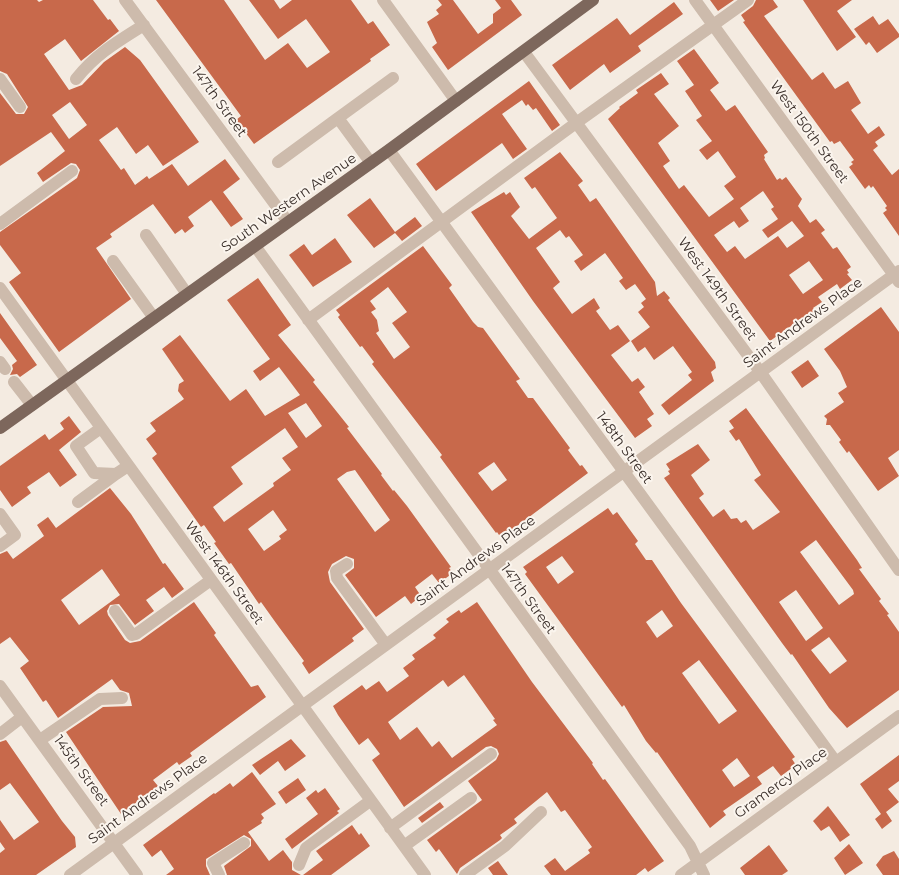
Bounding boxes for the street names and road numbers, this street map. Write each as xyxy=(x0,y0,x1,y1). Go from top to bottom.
street label: 147th Street xyxy=(188,64,250,140)
street label: West 150th Street xyxy=(766,77,852,187)
street label: South Western Avenue xyxy=(218,150,360,256)
street label: West 149th Street xyxy=(674,234,760,344)
street label: Saint Andrews Place xyxy=(740,274,866,372)
street label: 148th Street xyxy=(592,409,656,487)
street label: Saint Andrews Place xyxy=(413,512,539,610)
street label: West 146th Street xyxy=(181,518,267,628)
street label: 147th Street xyxy=(497,561,559,637)
street label: 145th Street xyxy=(50,732,112,810)
street label: Gramercy Place xyxy=(731,744,831,822)
street label: Saint Andrews Place xyxy=(85,750,211,848)

